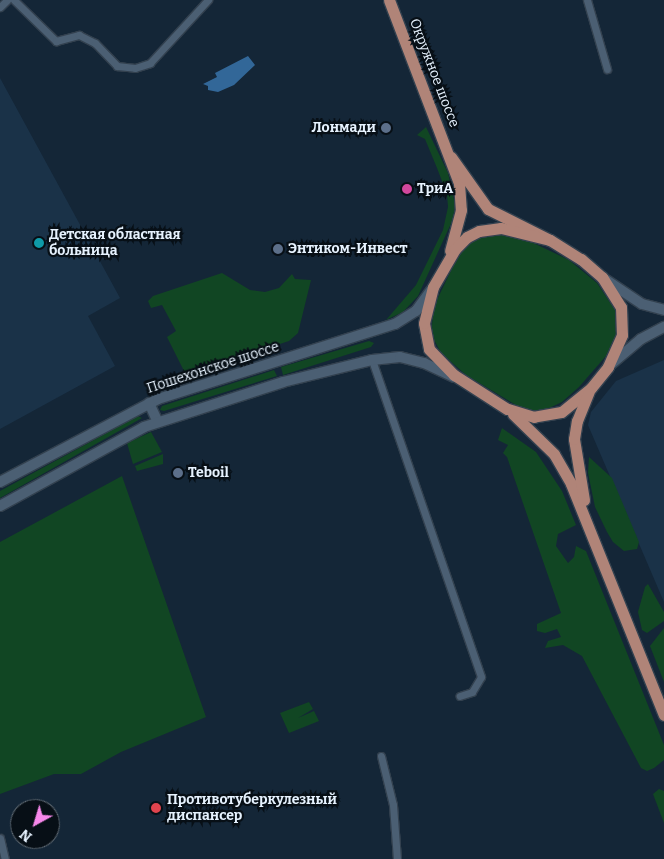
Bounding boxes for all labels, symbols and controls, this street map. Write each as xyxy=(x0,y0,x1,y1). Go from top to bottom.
street label: Окружное шоссе xyxy=(406,16,462,130)
place label: Лонмади xyxy=(311,120,376,136)
marker: Лонмади xyxy=(380,122,392,134)
place label: ТриА xyxy=(417,181,453,197)
marker: ТриА xyxy=(401,183,413,195)
place label: Детская областная больница xyxy=(49,227,181,260)
marker: Детская областная больница xyxy=(33,237,45,249)
place label: Энтиком-Инвест xyxy=(288,241,407,257)
marker: Энтиком-Инвест xyxy=(272,243,284,255)
street label: Пошехонское шоссе xyxy=(145,339,281,397)
place label: Teboil xyxy=(188,465,229,481)
marker: Teboil xyxy=(172,467,184,479)
place label: Противотуберкулезный диспансер xyxy=(167,792,337,824)
north arrow xyxy=(10,799,60,849)
marker: Противотуберкулезный диспансер xyxy=(149,801,163,815)
text: N xyxy=(16,825,35,845)

